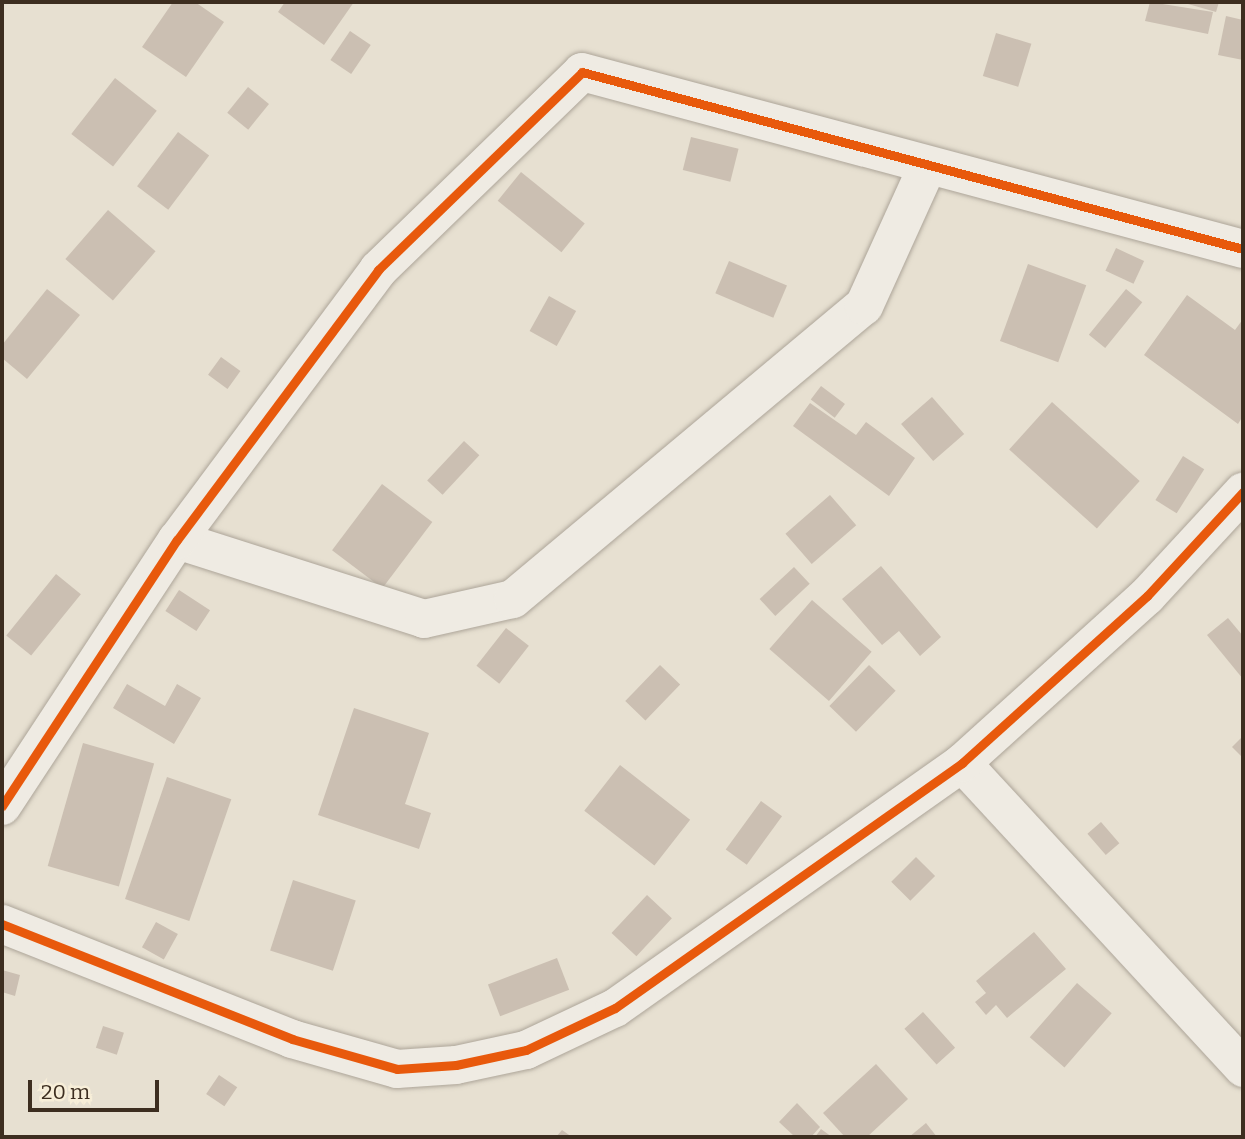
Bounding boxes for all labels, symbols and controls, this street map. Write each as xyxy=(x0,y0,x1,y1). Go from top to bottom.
scale bar xyxy=(32,1066,163,1110)
text: 20 m xyxy=(41,1079,90,1105)

